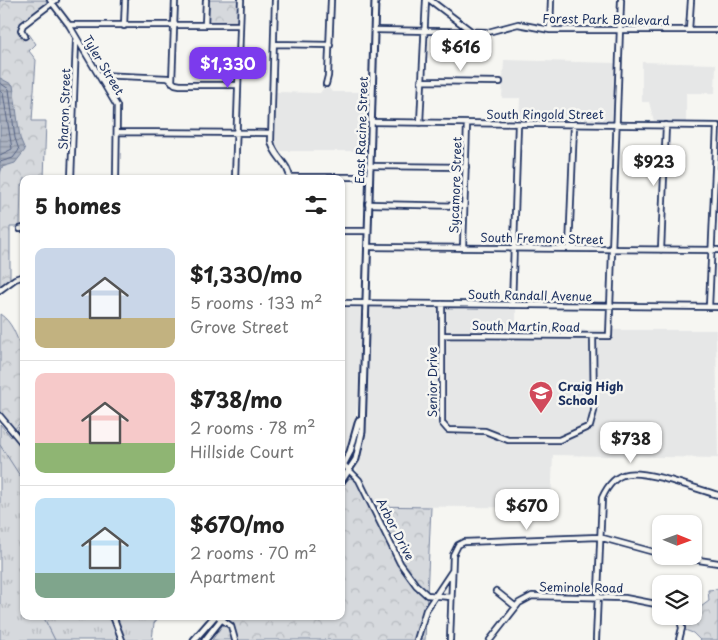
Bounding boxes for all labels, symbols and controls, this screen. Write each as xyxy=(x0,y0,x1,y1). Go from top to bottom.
street label: Forest Park Boulevard xyxy=(542,9,670,29)
pin: $616 xyxy=(431,30,491,72)
street label: Tyler Street xyxy=(79,32,129,98)
text: $616 xyxy=(442,34,480,58)
pin: $1,330 xyxy=(187,46,269,89)
text: $1,330 xyxy=(200,51,256,75)
street label: Sharon Street xyxy=(54,68,74,150)
street label: East Racine Street xyxy=(350,76,372,184)
street label: South Ringold Street xyxy=(486,105,604,123)
street label: Sycamore Street xyxy=(444,136,466,234)
pin: $923 xyxy=(624,144,684,187)
text: $923 xyxy=(633,149,675,173)
text: 5 homes xyxy=(35,189,121,221)
icon: filters xyxy=(302,191,330,219)
street label: South Fremont Street xyxy=(480,228,604,248)
text: $1,330/mo xyxy=(190,258,302,290)
icon: home xyxy=(75,268,135,328)
street label: South Randall Avenue xyxy=(468,285,593,305)
text: 5 rooms · 133 m² xyxy=(190,290,323,314)
text: Grove Street xyxy=(190,314,289,338)
street label: South Martin Road xyxy=(472,316,580,336)
street label: Senior Drive xyxy=(423,347,441,417)
place label: Craig High School xyxy=(558,377,624,409)
school or university icon: Craig High School xyxy=(528,380,554,414)
text: $738/mo xyxy=(190,383,282,415)
icon: home xyxy=(75,393,135,453)
text: 2 rooms · 78 m² xyxy=(190,415,316,439)
pin: $738 xyxy=(601,422,661,464)
text: $738 xyxy=(611,426,651,450)
text: Hillside Court xyxy=(190,439,294,463)
pin: $670 xyxy=(497,488,557,531)
text: $670 xyxy=(506,493,548,517)
street label: Arbor Drive xyxy=(373,495,419,563)
text: $670/mo xyxy=(190,508,284,540)
north arrow xyxy=(652,515,702,565)
map controls xyxy=(652,515,702,625)
icon: home xyxy=(75,518,135,578)
text: 2 rooms · 70 m² xyxy=(190,540,317,564)
text: Apartment xyxy=(190,564,275,588)
button: layers xyxy=(652,575,702,625)
street label: Seminole Road xyxy=(539,577,623,597)

